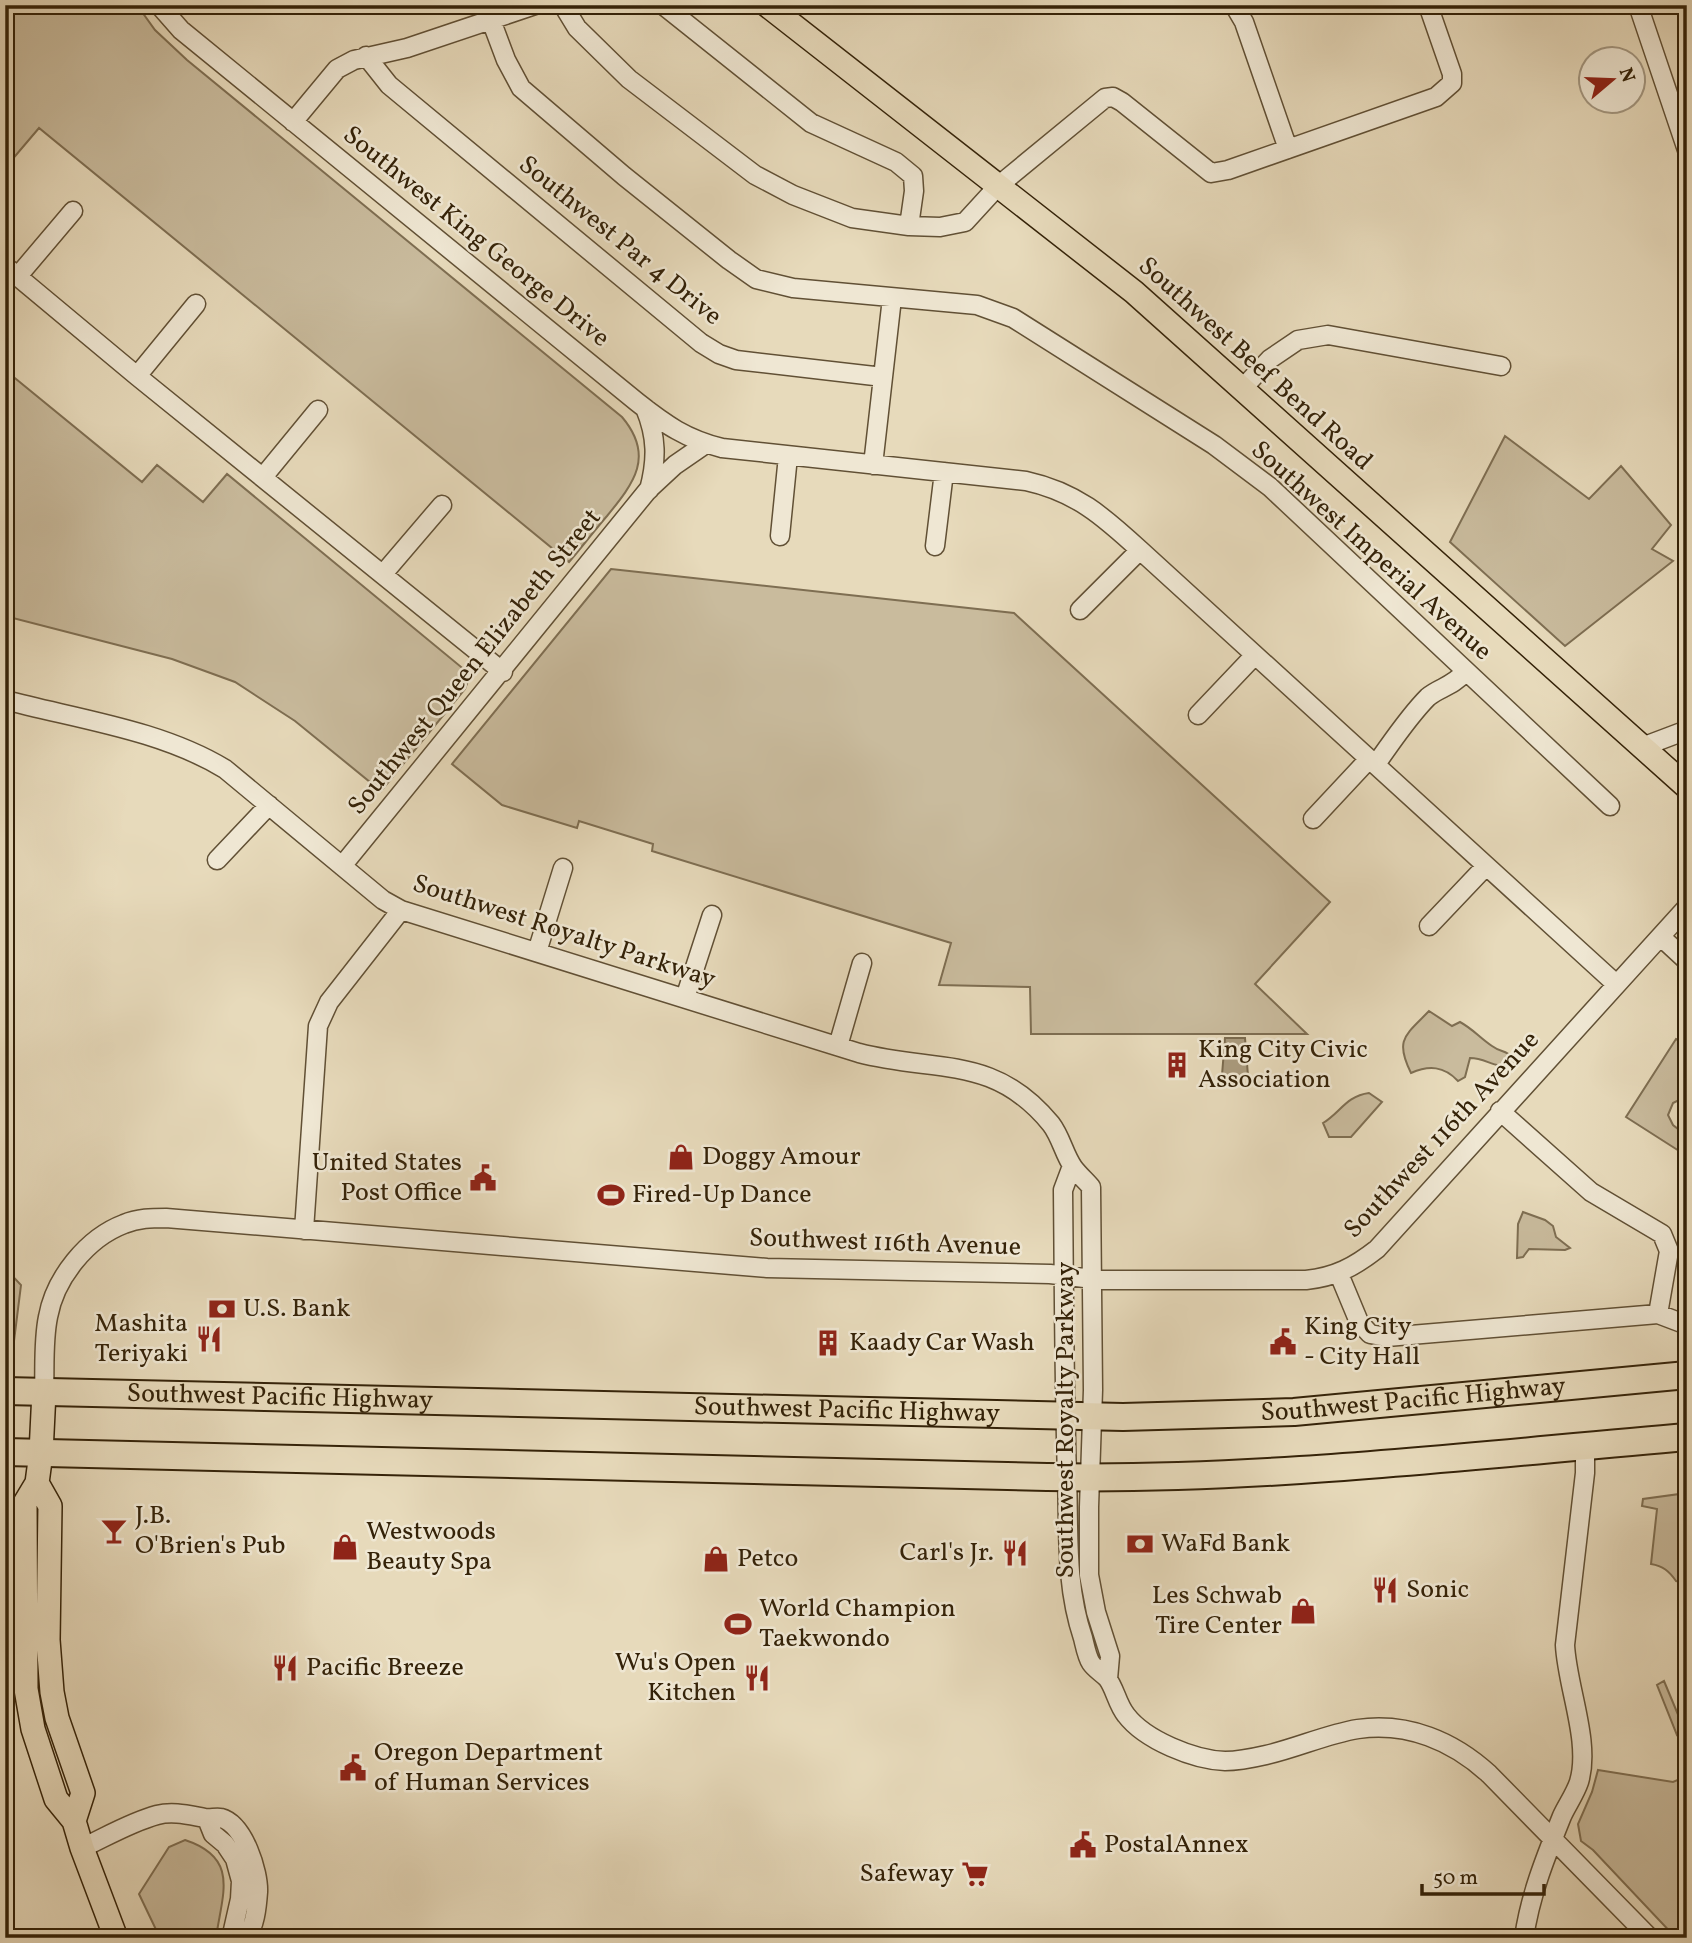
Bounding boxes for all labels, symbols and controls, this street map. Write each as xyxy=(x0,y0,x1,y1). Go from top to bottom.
north arrow xyxy=(1576,46,1646,116)
text: N xyxy=(1612,64,1641,86)
street label: Southwest King George Drive xyxy=(335,118,617,356)
street label: Southwest Par 4 Drive xyxy=(511,148,729,334)
street label: Southwest Beef Bend Road xyxy=(1130,249,1380,479)
street label: Southwest Imperial Avenue xyxy=(1243,433,1499,669)
street label: Southwest Queen Elizabeth Street xyxy=(340,501,610,823)
street label: Southwest Royalty Parkway xyxy=(408,866,720,998)
street label: Southwest 116th Avenue xyxy=(1336,1023,1548,1247)
place label: King City Civic Association xyxy=(1198,1032,1368,1098)
building icon: King City Civic Association xyxy=(1162,1050,1192,1080)
place label: Doggy Amour xyxy=(702,1139,861,1175)
shop icon: Doggy Amour xyxy=(666,1142,696,1172)
place label: United States Post Office xyxy=(312,1145,462,1211)
public building icon: United States Post Office xyxy=(468,1163,498,1193)
place label: Fired-Up Dance xyxy=(632,1177,811,1213)
sports icon: Fired-Up Dance xyxy=(596,1180,626,1210)
street label: Southwest 116th Avenue xyxy=(748,1220,1022,1266)
street label: Southwest Royalty Parkway xyxy=(1048,1262,1084,1578)
place label: U.S. Bank xyxy=(243,1291,350,1327)
bank icon: U.S. Bank xyxy=(207,1294,237,1324)
place label: Mashita Teriyaki xyxy=(94,1306,188,1372)
place label: King City - City Hall xyxy=(1304,1309,1420,1375)
restaurant icon: Mashita Teriyaki xyxy=(194,1324,224,1354)
place label: Kaady Car Wash xyxy=(849,1325,1035,1361)
public building icon: King City - City Hall xyxy=(1268,1327,1298,1357)
building icon: Kaady Car Wash xyxy=(813,1328,843,1358)
street label: Southwest Pacific Highway xyxy=(1260,1369,1567,1431)
street label: Southwest Pacific Highway xyxy=(126,1376,433,1419)
street label: Southwest Pacific Highway xyxy=(693,1389,1000,1432)
place label: J.B. O'Brien's Pub xyxy=(135,1498,286,1564)
place label: Westwoods Beauty Spa xyxy=(366,1514,496,1580)
bar icon: J.B. O'Brien's Pub xyxy=(99,1516,129,1546)
place label: WaFd Bank xyxy=(1161,1526,1290,1562)
bank icon: WaFd Bank xyxy=(1125,1529,1155,1559)
shop icon: Westwoods Beauty Spa xyxy=(330,1532,360,1562)
place label: Carl's Jr. xyxy=(899,1535,994,1571)
restaurant icon: Carl's Jr. xyxy=(1000,1538,1030,1568)
place label: Petco xyxy=(737,1541,798,1577)
shop icon: Petco xyxy=(701,1544,731,1574)
place label: Sonic xyxy=(1406,1572,1469,1608)
restaurant icon: Sonic xyxy=(1370,1575,1400,1605)
place label: Les Schwab Tire Center xyxy=(1152,1578,1282,1644)
place label: World Champion Taekwondo xyxy=(759,1591,956,1657)
shop icon: Les Schwab Tire Center xyxy=(1288,1596,1318,1626)
sports icon: World Champion Taekwondo xyxy=(723,1609,753,1639)
place label: Wu's Open Kitchen xyxy=(615,1645,736,1711)
place label: Pacific Breeze xyxy=(306,1650,464,1686)
restaurant icon: Pacific Breeze xyxy=(270,1653,300,1683)
restaurant icon: Wu's Open Kitchen xyxy=(742,1663,772,1693)
place label: Oregon Department of Human Services xyxy=(374,1735,603,1801)
public building icon: Oregon Department of Human Services xyxy=(338,1753,368,1783)
place label: PostalAnnex xyxy=(1104,1827,1249,1863)
public building icon: PostalAnnex xyxy=(1068,1830,1098,1860)
scale bar xyxy=(1422,1852,1545,1896)
place label: Safeway xyxy=(859,1856,954,1892)
supermarket icon: Safeway xyxy=(960,1859,990,1889)
text: 50 m xyxy=(1433,1864,1478,1893)

